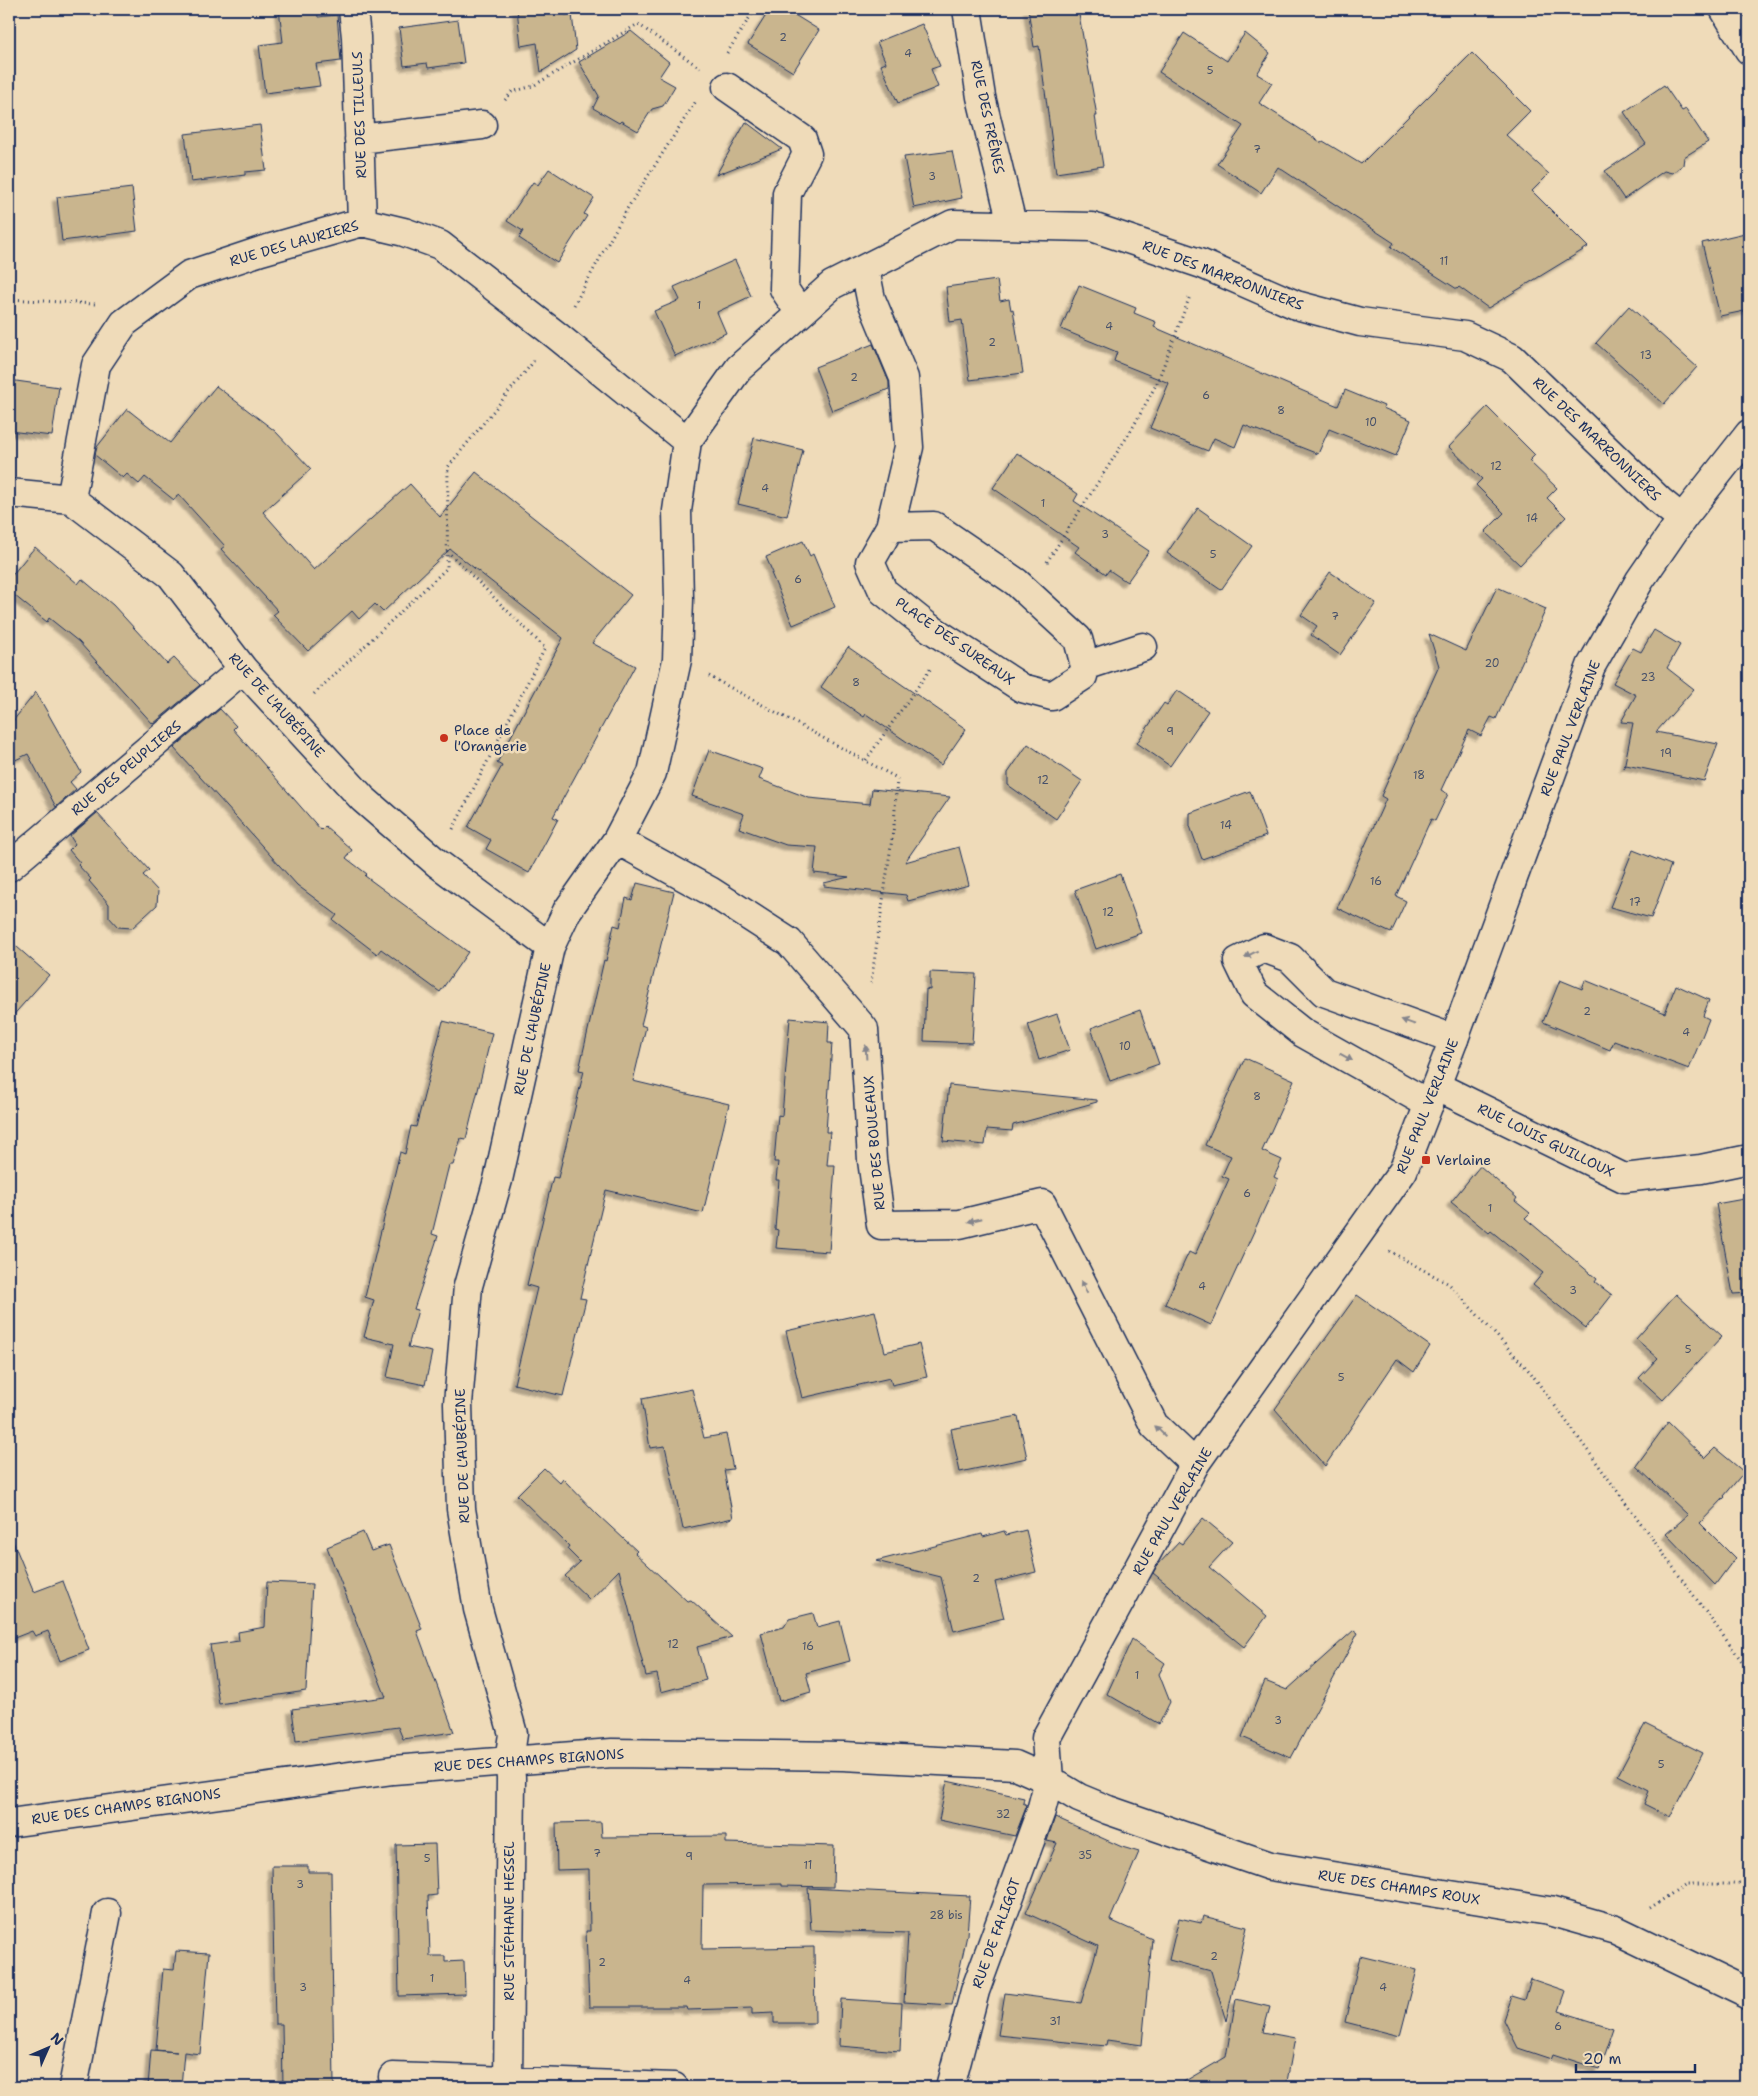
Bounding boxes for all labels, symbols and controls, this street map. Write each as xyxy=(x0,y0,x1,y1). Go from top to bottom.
house number: 2 xyxy=(779,30,787,45)
house number: 4 xyxy=(904,46,912,61)
street label: RUE DES TILLEULS xyxy=(348,51,370,179)
street label: RUE DES FRÊNES xyxy=(967,59,1009,176)
house number: 5 xyxy=(1207,63,1214,78)
house number: 7 xyxy=(1253,142,1261,157)
house number: 3 xyxy=(928,169,936,184)
street label: RUE DES LAURIERS xyxy=(227,216,361,270)
street label: RUE DES MARRONNIERS xyxy=(1140,236,1306,314)
house number: 11 xyxy=(1440,254,1448,269)
house number: 1 xyxy=(697,298,701,313)
house number: 4 xyxy=(1105,319,1113,334)
house number: 2 xyxy=(988,335,996,350)
house number: 13 xyxy=(1640,348,1652,363)
house number: 2 xyxy=(850,370,858,385)
street label: RUE DES MARRONNIERS xyxy=(1529,373,1665,505)
house number: 6 xyxy=(1202,388,1210,403)
house number: 8 xyxy=(1277,403,1285,418)
house number: 10 xyxy=(1365,415,1377,430)
house number: 12 xyxy=(1490,459,1502,474)
house number: 4 xyxy=(761,481,769,496)
house number: 1 xyxy=(1041,496,1045,511)
house number: 14 xyxy=(1526,511,1538,526)
house number: 3 xyxy=(1101,527,1109,542)
house number: 5 xyxy=(1210,547,1217,562)
house number: 6 xyxy=(794,572,802,587)
street label: PLACE DES SUREAUX xyxy=(892,593,1018,689)
house number: 7 xyxy=(1331,609,1339,624)
street label: RUE DE L'AUBÉPINE xyxy=(225,649,329,761)
house number: 20 xyxy=(1484,656,1500,671)
street label: RUE PAUL VERLAINE xyxy=(1536,657,1604,799)
house number: 23 xyxy=(1641,670,1655,685)
house number: 8 xyxy=(852,675,860,690)
street label: RUE DES PEUPLIERS xyxy=(67,716,185,819)
place label: Place de l'Orangerie xyxy=(454,721,527,755)
house number: 9 xyxy=(1166,724,1174,739)
marker: Place de l'Orangerie xyxy=(438,732,450,744)
house number: 19 xyxy=(1660,746,1672,761)
house number: 18 xyxy=(1413,768,1425,783)
house number: 12 xyxy=(1037,773,1049,788)
house number: 14 xyxy=(1220,818,1232,833)
house number: 16 xyxy=(1370,874,1382,889)
house number: 17 xyxy=(1629,895,1641,910)
house number: 12 xyxy=(1102,905,1114,920)
one-way arrow xyxy=(1243,950,1258,958)
street label: RUE DE L'AUBÉPINE xyxy=(509,961,555,1097)
house number: 2 xyxy=(1583,1004,1591,1019)
one-way arrow xyxy=(1400,1018,1415,1026)
house number: 4 xyxy=(1682,1025,1690,1040)
street label: RUE PAUL VERLAINE xyxy=(1392,1036,1462,1176)
house number: 10 xyxy=(1119,1039,1131,1054)
one-way arrow xyxy=(861,1044,869,1060)
one-way arrow xyxy=(1339,1053,1353,1061)
street label: RUE DES BOULEAUX xyxy=(859,1075,889,1211)
house number: 8 xyxy=(1253,1089,1261,1104)
street label: RUE LOUIS GUILLOUX xyxy=(1475,1099,1617,1181)
place label: Verlaine xyxy=(1436,1151,1491,1169)
marker: Verlaine xyxy=(1420,1154,1432,1166)
house number: 6 xyxy=(1243,1186,1251,1201)
house number: 1 xyxy=(1488,1201,1492,1216)
one-way arrow xyxy=(968,1216,983,1224)
house number: 4 xyxy=(1198,1279,1206,1294)
one-way arrow xyxy=(1080,1280,1088,1295)
house number: 3 xyxy=(1569,1283,1577,1298)
house number: 5 xyxy=(1685,1342,1692,1357)
house number: 5 xyxy=(1338,1370,1345,1385)
street label: RUE DE L'AUBÉPINE xyxy=(451,1388,473,1524)
one-way arrow xyxy=(1154,1425,1166,1437)
street label: RUE PAUL VERLAINE xyxy=(1128,1444,1216,1578)
house number: 2 xyxy=(972,1571,980,1586)
house number: 12 xyxy=(667,1637,679,1652)
house number: 16 xyxy=(802,1639,814,1654)
house number: 1 xyxy=(1135,1668,1139,1683)
house number: 3 xyxy=(1274,1713,1282,1728)
street label: RUE DES CHAMPS BIGNONS xyxy=(433,1744,625,1776)
house number: 5 xyxy=(1658,1757,1665,1772)
street label: RUE DES CHAMPS BIGNONS xyxy=(30,1784,222,1828)
house number: 32 xyxy=(996,1807,1010,1822)
street label: RUE STÉPHANE HESSEL xyxy=(500,1841,518,2001)
house number: 7 xyxy=(593,1846,601,1861)
house number: 35 xyxy=(1078,1848,1092,1863)
house number: 9 xyxy=(685,1849,693,1864)
house number: 5 xyxy=(424,1851,431,1866)
house number: 11 xyxy=(804,1858,812,1873)
street label: RUE DES CHAMPS ROUX xyxy=(1317,1865,1481,1909)
street label: RUE DE FALIGOT xyxy=(968,1875,1024,1991)
house number: 3 xyxy=(296,1877,304,1892)
house number: 28 bis xyxy=(929,1908,963,1923)
house number: 2 xyxy=(1210,1949,1218,1964)
house number: 2 xyxy=(598,1955,606,1970)
house number: 1 xyxy=(430,1971,434,1986)
house number: 4 xyxy=(683,1973,691,1988)
house number: 3 xyxy=(299,1980,307,1995)
house number: 4 xyxy=(1379,1980,1387,1995)
house number: 31 xyxy=(1049,2014,1061,2029)
house number: 6 xyxy=(1554,2019,1562,2034)
north arrow xyxy=(22,2024,72,2074)
text: N xyxy=(47,2029,67,2049)
scale bar xyxy=(1576,2041,1694,2073)
text: 20 m xyxy=(1583,2049,1622,2069)

